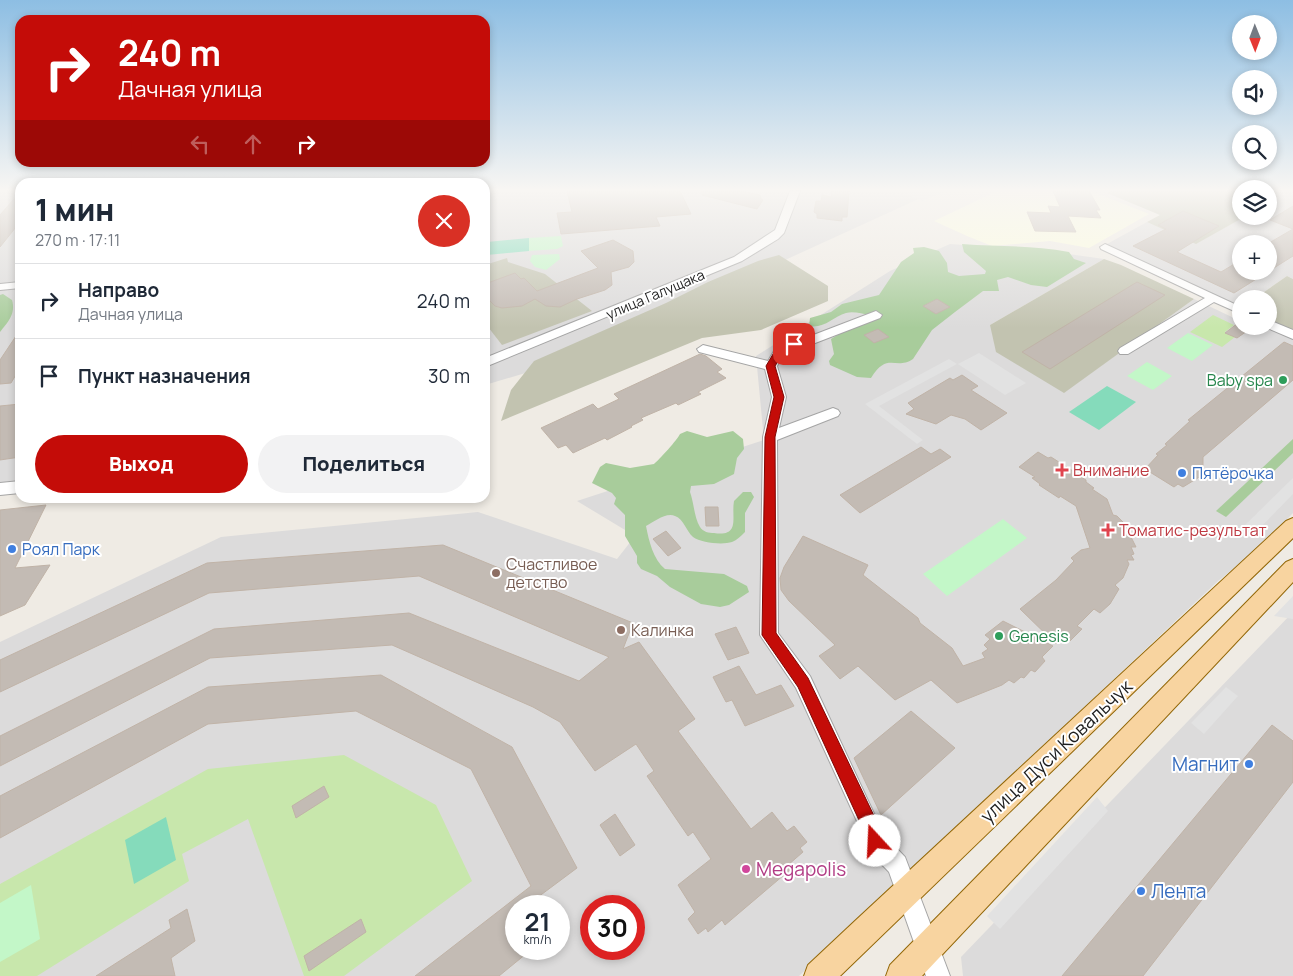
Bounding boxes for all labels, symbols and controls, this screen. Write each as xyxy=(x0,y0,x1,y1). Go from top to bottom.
north arrow xyxy=(1232,15,1278,60)
map controls xyxy=(1232,15,1277,335)
text: 240 m xyxy=(118,29,221,77)
icon: right xyxy=(35,35,100,100)
button: sound xyxy=(1232,70,1277,115)
text: Дачная улица xyxy=(118,74,262,104)
button: search xyxy=(1232,125,1277,170)
icon: left xyxy=(186,130,214,158)
icon: ahead xyxy=(239,130,267,158)
icon: right xyxy=(292,130,320,158)
button: layers xyxy=(1232,180,1277,225)
text: 1 мин xyxy=(35,189,114,230)
button: close xyxy=(418,195,470,247)
text: 270 m · 17:11 xyxy=(35,229,120,251)
button: + xyxy=(1232,235,1277,280)
street label: улица Галущака xyxy=(603,265,707,323)
text: Направо xyxy=(78,277,159,303)
icon: right xyxy=(35,287,63,315)
text: 240 m xyxy=(417,288,470,314)
button: − xyxy=(1232,290,1277,335)
text: Дачная улица xyxy=(78,303,183,325)
pin xyxy=(773,323,815,365)
icon: arrive xyxy=(780,330,808,358)
icon: arrive xyxy=(35,362,63,390)
text: Пункт назначения xyxy=(78,363,251,389)
text: 30 m xyxy=(428,363,470,389)
place label: Baby spa xyxy=(1207,369,1273,391)
marker: Baby spa xyxy=(1277,374,1289,386)
button: Выход xyxy=(35,435,248,493)
button: Поделиться xyxy=(258,435,470,493)
place label: Внимание xyxy=(1073,459,1149,481)
place label: Пятёрочка xyxy=(1192,462,1274,484)
marker: Внимание xyxy=(1055,463,1069,477)
marker: Пятёрочка xyxy=(1176,467,1188,479)
place label: Томатис-результат xyxy=(1119,519,1267,541)
marker: Томатис-результат xyxy=(1101,523,1115,537)
place label: Роял Парк xyxy=(22,538,101,560)
marker: Роял Парк xyxy=(6,543,18,555)
place label: Счастливое детство xyxy=(506,553,597,593)
marker: Счастливое детство xyxy=(490,567,502,579)
place label: Калинка xyxy=(631,619,694,641)
marker: Калинка xyxy=(615,624,627,636)
place label: Genesis xyxy=(1009,625,1069,647)
marker: Genesis xyxy=(993,630,1005,642)
street label: улица Дуси Ковальчук xyxy=(974,673,1138,828)
place label: Магнит xyxy=(1172,751,1239,777)
marker: Магнит xyxy=(1243,758,1255,770)
position arrow xyxy=(848,814,900,866)
place label: Megapolis xyxy=(756,856,846,882)
marker: Megapolis xyxy=(740,863,752,875)
place label: Лента xyxy=(1151,878,1206,904)
marker: Лента xyxy=(1135,885,1147,897)
speed limit sign: 30 xyxy=(580,895,645,960)
text: 21 xyxy=(525,904,550,939)
text: km/h xyxy=(524,931,551,948)

